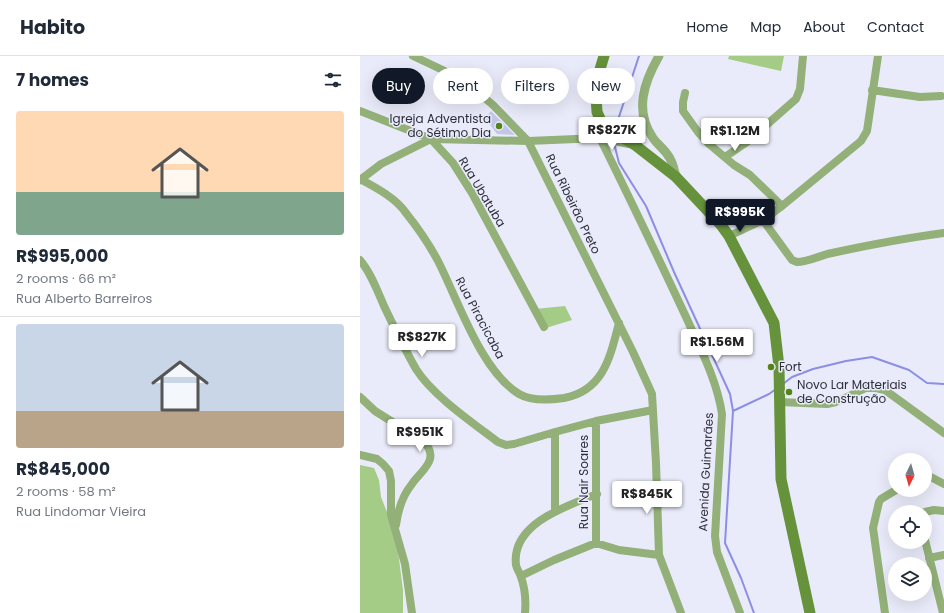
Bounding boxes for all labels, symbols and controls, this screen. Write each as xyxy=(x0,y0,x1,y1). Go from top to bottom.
text: Habito xyxy=(20,14,85,41)
text: Home xyxy=(686,17,728,37)
text: Map xyxy=(750,17,781,37)
text: About xyxy=(803,17,845,37)
text: Contact xyxy=(867,17,924,37)
text: 7 homes xyxy=(16,68,89,92)
chip: Buy xyxy=(372,68,425,104)
chip: Rent xyxy=(433,68,493,104)
chip: Filters xyxy=(501,68,569,104)
chip: New xyxy=(577,68,635,104)
icon: filters xyxy=(322,69,344,91)
place label: Igreja Adventista do Sétimo Dia xyxy=(390,110,491,141)
pin: R$827K xyxy=(579,117,645,151)
pin: R$1.12M xyxy=(698,118,772,152)
text: R$827K xyxy=(588,120,636,139)
marker: Igreja Adventista do Sétimo Dia xyxy=(494,121,504,131)
text: R$1.12M xyxy=(710,121,760,140)
icon: home xyxy=(144,137,216,209)
street label: Rua Ribeirão Preto xyxy=(542,151,605,257)
street label: Rua Ubatuba xyxy=(455,154,510,230)
pin: R$995K xyxy=(707,199,773,233)
text: R$995K xyxy=(715,202,765,221)
text: R$995,000 xyxy=(16,244,108,268)
text: 2 rooms · 66 m² xyxy=(16,269,116,288)
street label: Rua Piracicaba xyxy=(452,274,509,362)
text: Rua Alberto Barreiros xyxy=(16,289,152,308)
pin: R$827K xyxy=(389,324,455,358)
text: R$827K xyxy=(398,327,446,346)
pin: R$1.56M xyxy=(680,329,754,363)
text: R$1.56M xyxy=(690,332,744,351)
icon: home xyxy=(144,350,216,422)
place label: Fort xyxy=(779,358,802,375)
marker: Fort xyxy=(766,362,776,372)
place label: Novo Lar Materiais de Construção xyxy=(797,376,907,407)
marker: Novo Lar Materiais de Construção xyxy=(784,387,794,397)
street label: Avenida Guimarães xyxy=(694,412,717,532)
pin: R$951K xyxy=(387,419,453,453)
text: R$951K xyxy=(396,422,444,441)
street label: Rua Nair Soares xyxy=(575,435,592,529)
north arrow xyxy=(888,453,932,497)
map controls xyxy=(888,453,932,601)
text: R$845,000 xyxy=(16,457,110,481)
pin: R$845K xyxy=(614,481,680,515)
text: 2 rooms · 58 m² xyxy=(16,482,116,501)
text: R$845K xyxy=(621,484,673,503)
text: Rua Lindomar Vieira xyxy=(16,502,146,521)
button: locate xyxy=(888,505,932,549)
button: layers xyxy=(888,557,932,601)

